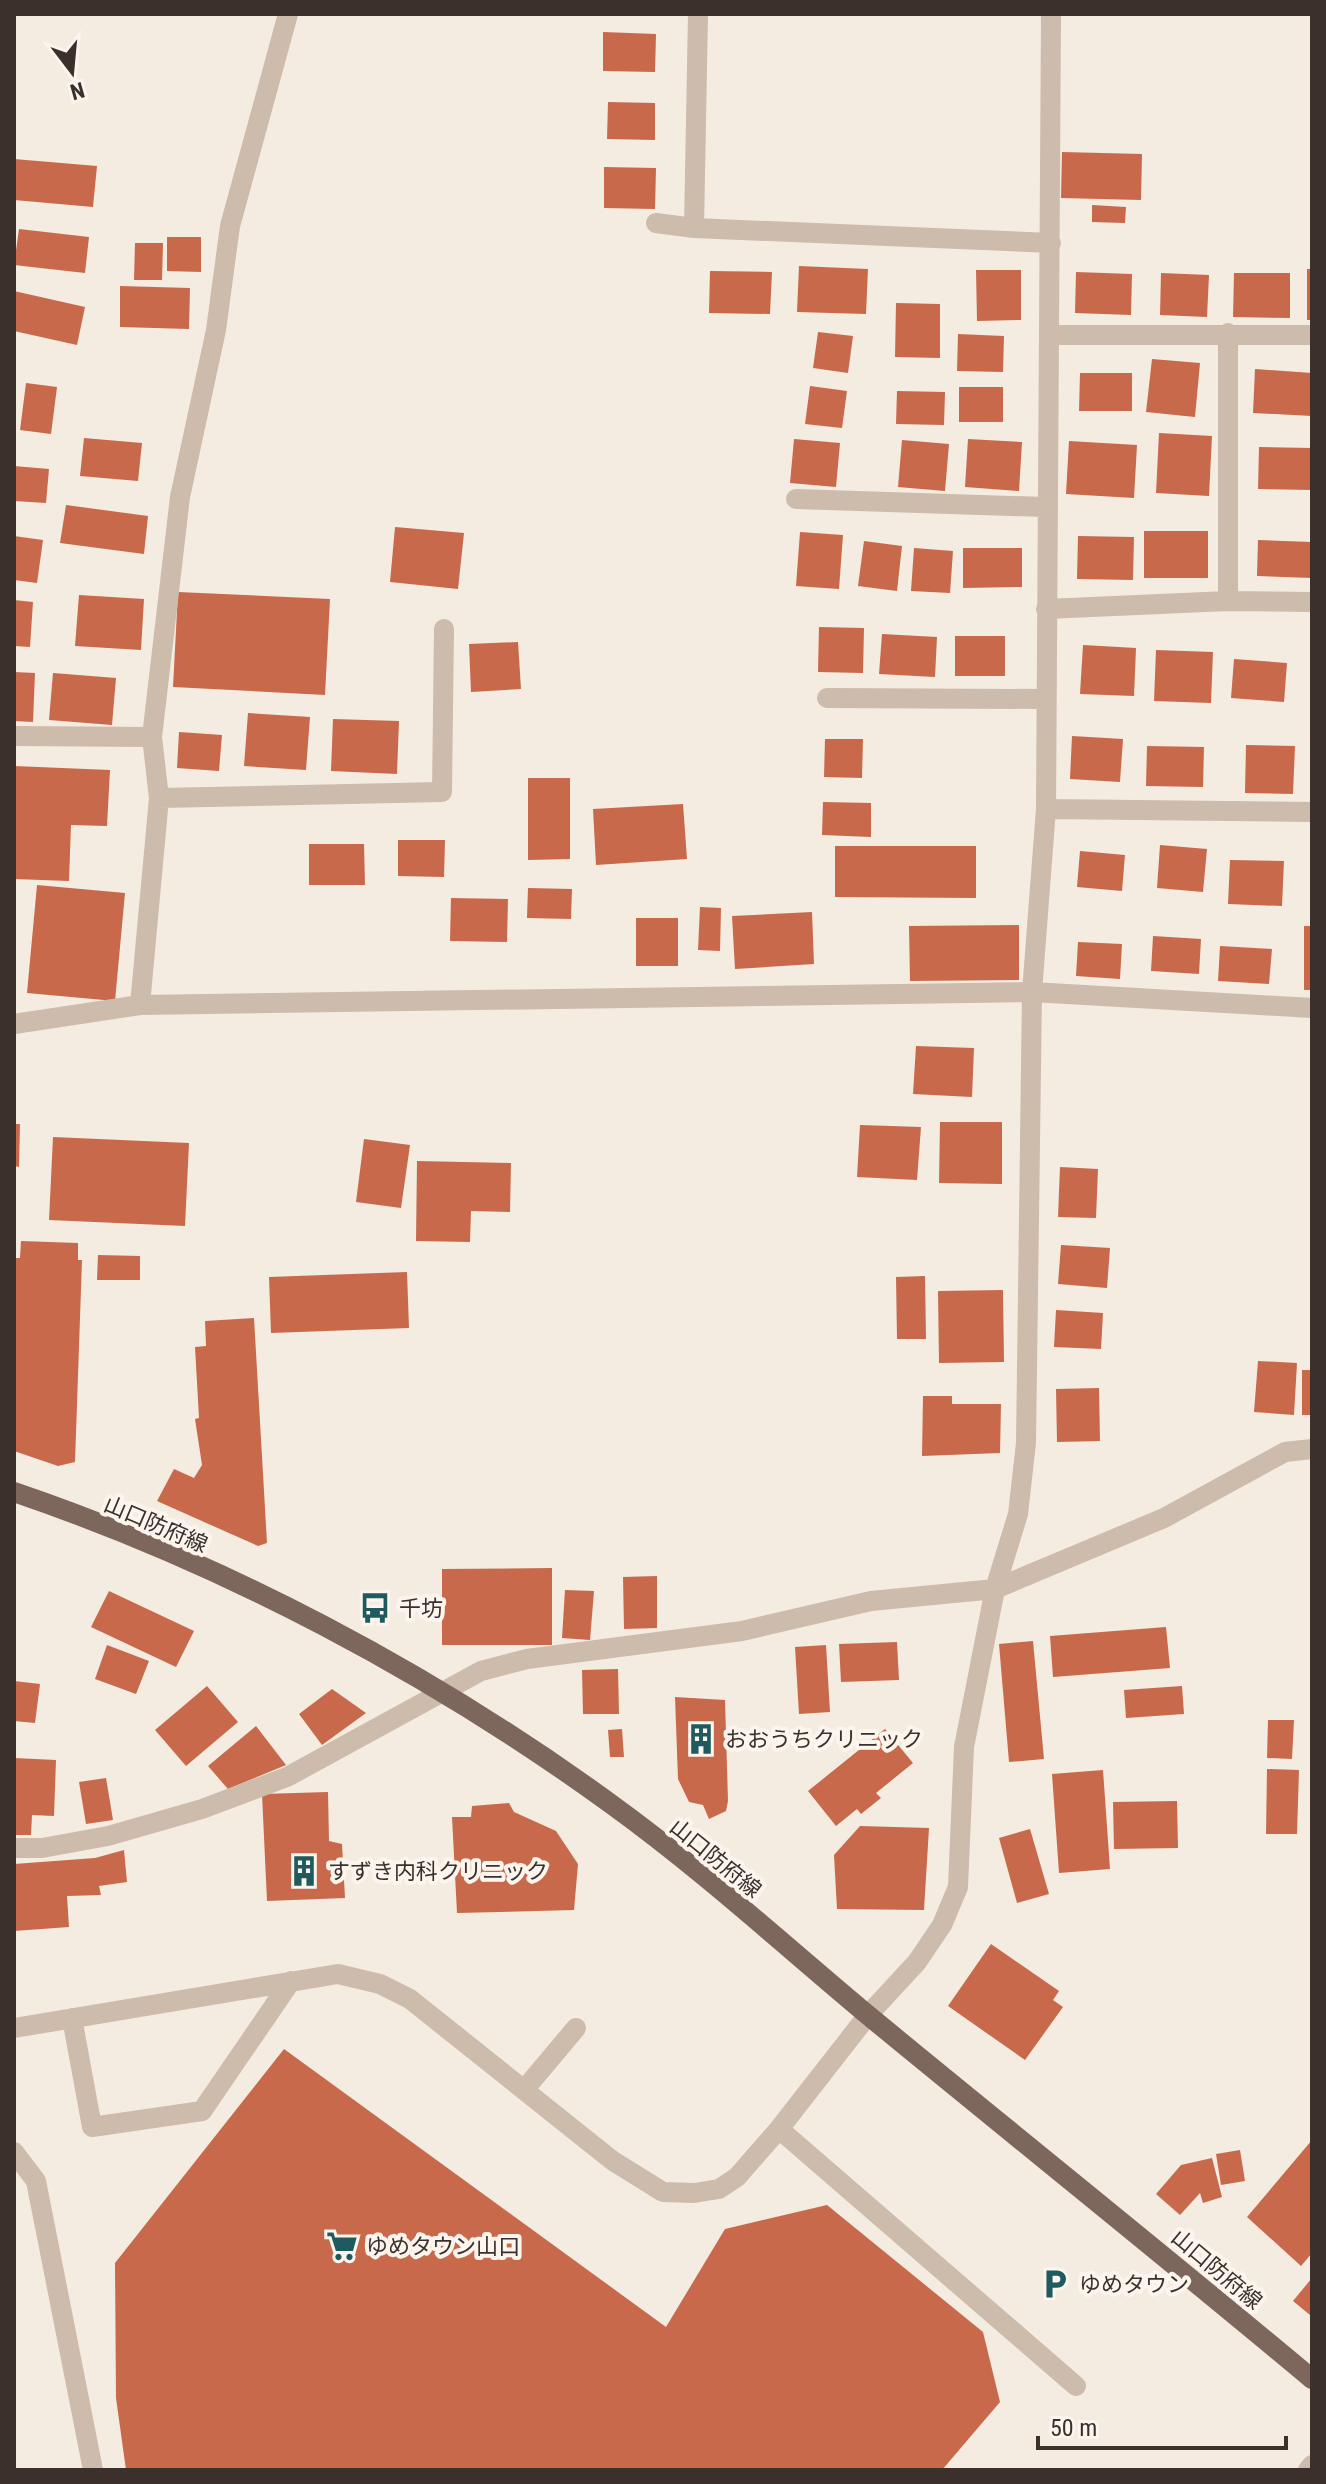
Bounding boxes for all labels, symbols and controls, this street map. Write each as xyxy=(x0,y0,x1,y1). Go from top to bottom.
north arrow xyxy=(32,32,112,112)
text: N xyxy=(67,77,87,105)
street label: 山口防府線 xyxy=(100,1491,211,1557)
bus stop icon: 千坊 xyxy=(358,1591,392,1625)
place label: 千坊 xyxy=(399,1596,443,1621)
building icon: おおうちクリニック xyxy=(684,1722,718,1756)
place label: おおうちクリニック xyxy=(725,1727,923,1752)
street label: 山口防府線 xyxy=(665,1814,766,1903)
building icon: すずき内科クリニック xyxy=(287,1854,321,1888)
place label: すずき内科クリニック xyxy=(328,1859,548,1884)
street label: 山口防府線 xyxy=(1167,2224,1267,2314)
supermarket icon: ゆめタウン山口 xyxy=(325,2229,359,2263)
place label: ゆめタウン山口 xyxy=(366,2234,520,2259)
parking icon: ゆめタウン xyxy=(1038,2267,1072,2301)
place label: ゆめタウン xyxy=(1079,2272,1189,2297)
scale bar xyxy=(1038,2400,1286,2450)
text: 50 m xyxy=(1050,2414,1097,2442)

